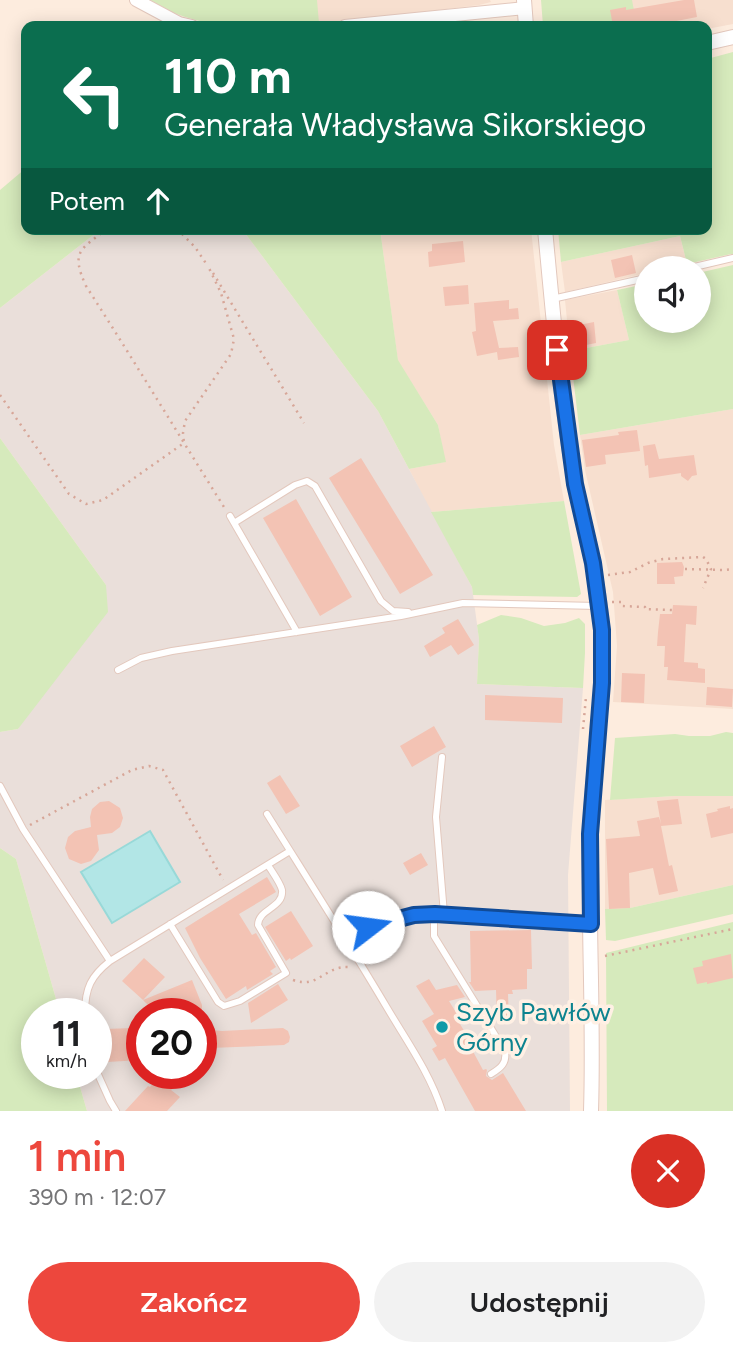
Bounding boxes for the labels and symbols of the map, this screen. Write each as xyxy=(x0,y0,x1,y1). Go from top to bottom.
pin xyxy=(527,320,587,380)
position arrow xyxy=(331,890,405,964)
place label: Szyb Pawłów Górny xyxy=(456,996,611,1058)
speed limit sign: 20 xyxy=(126,998,217,1089)
marker: Szyb Pawłów Górny xyxy=(434,1019,450,1035)

